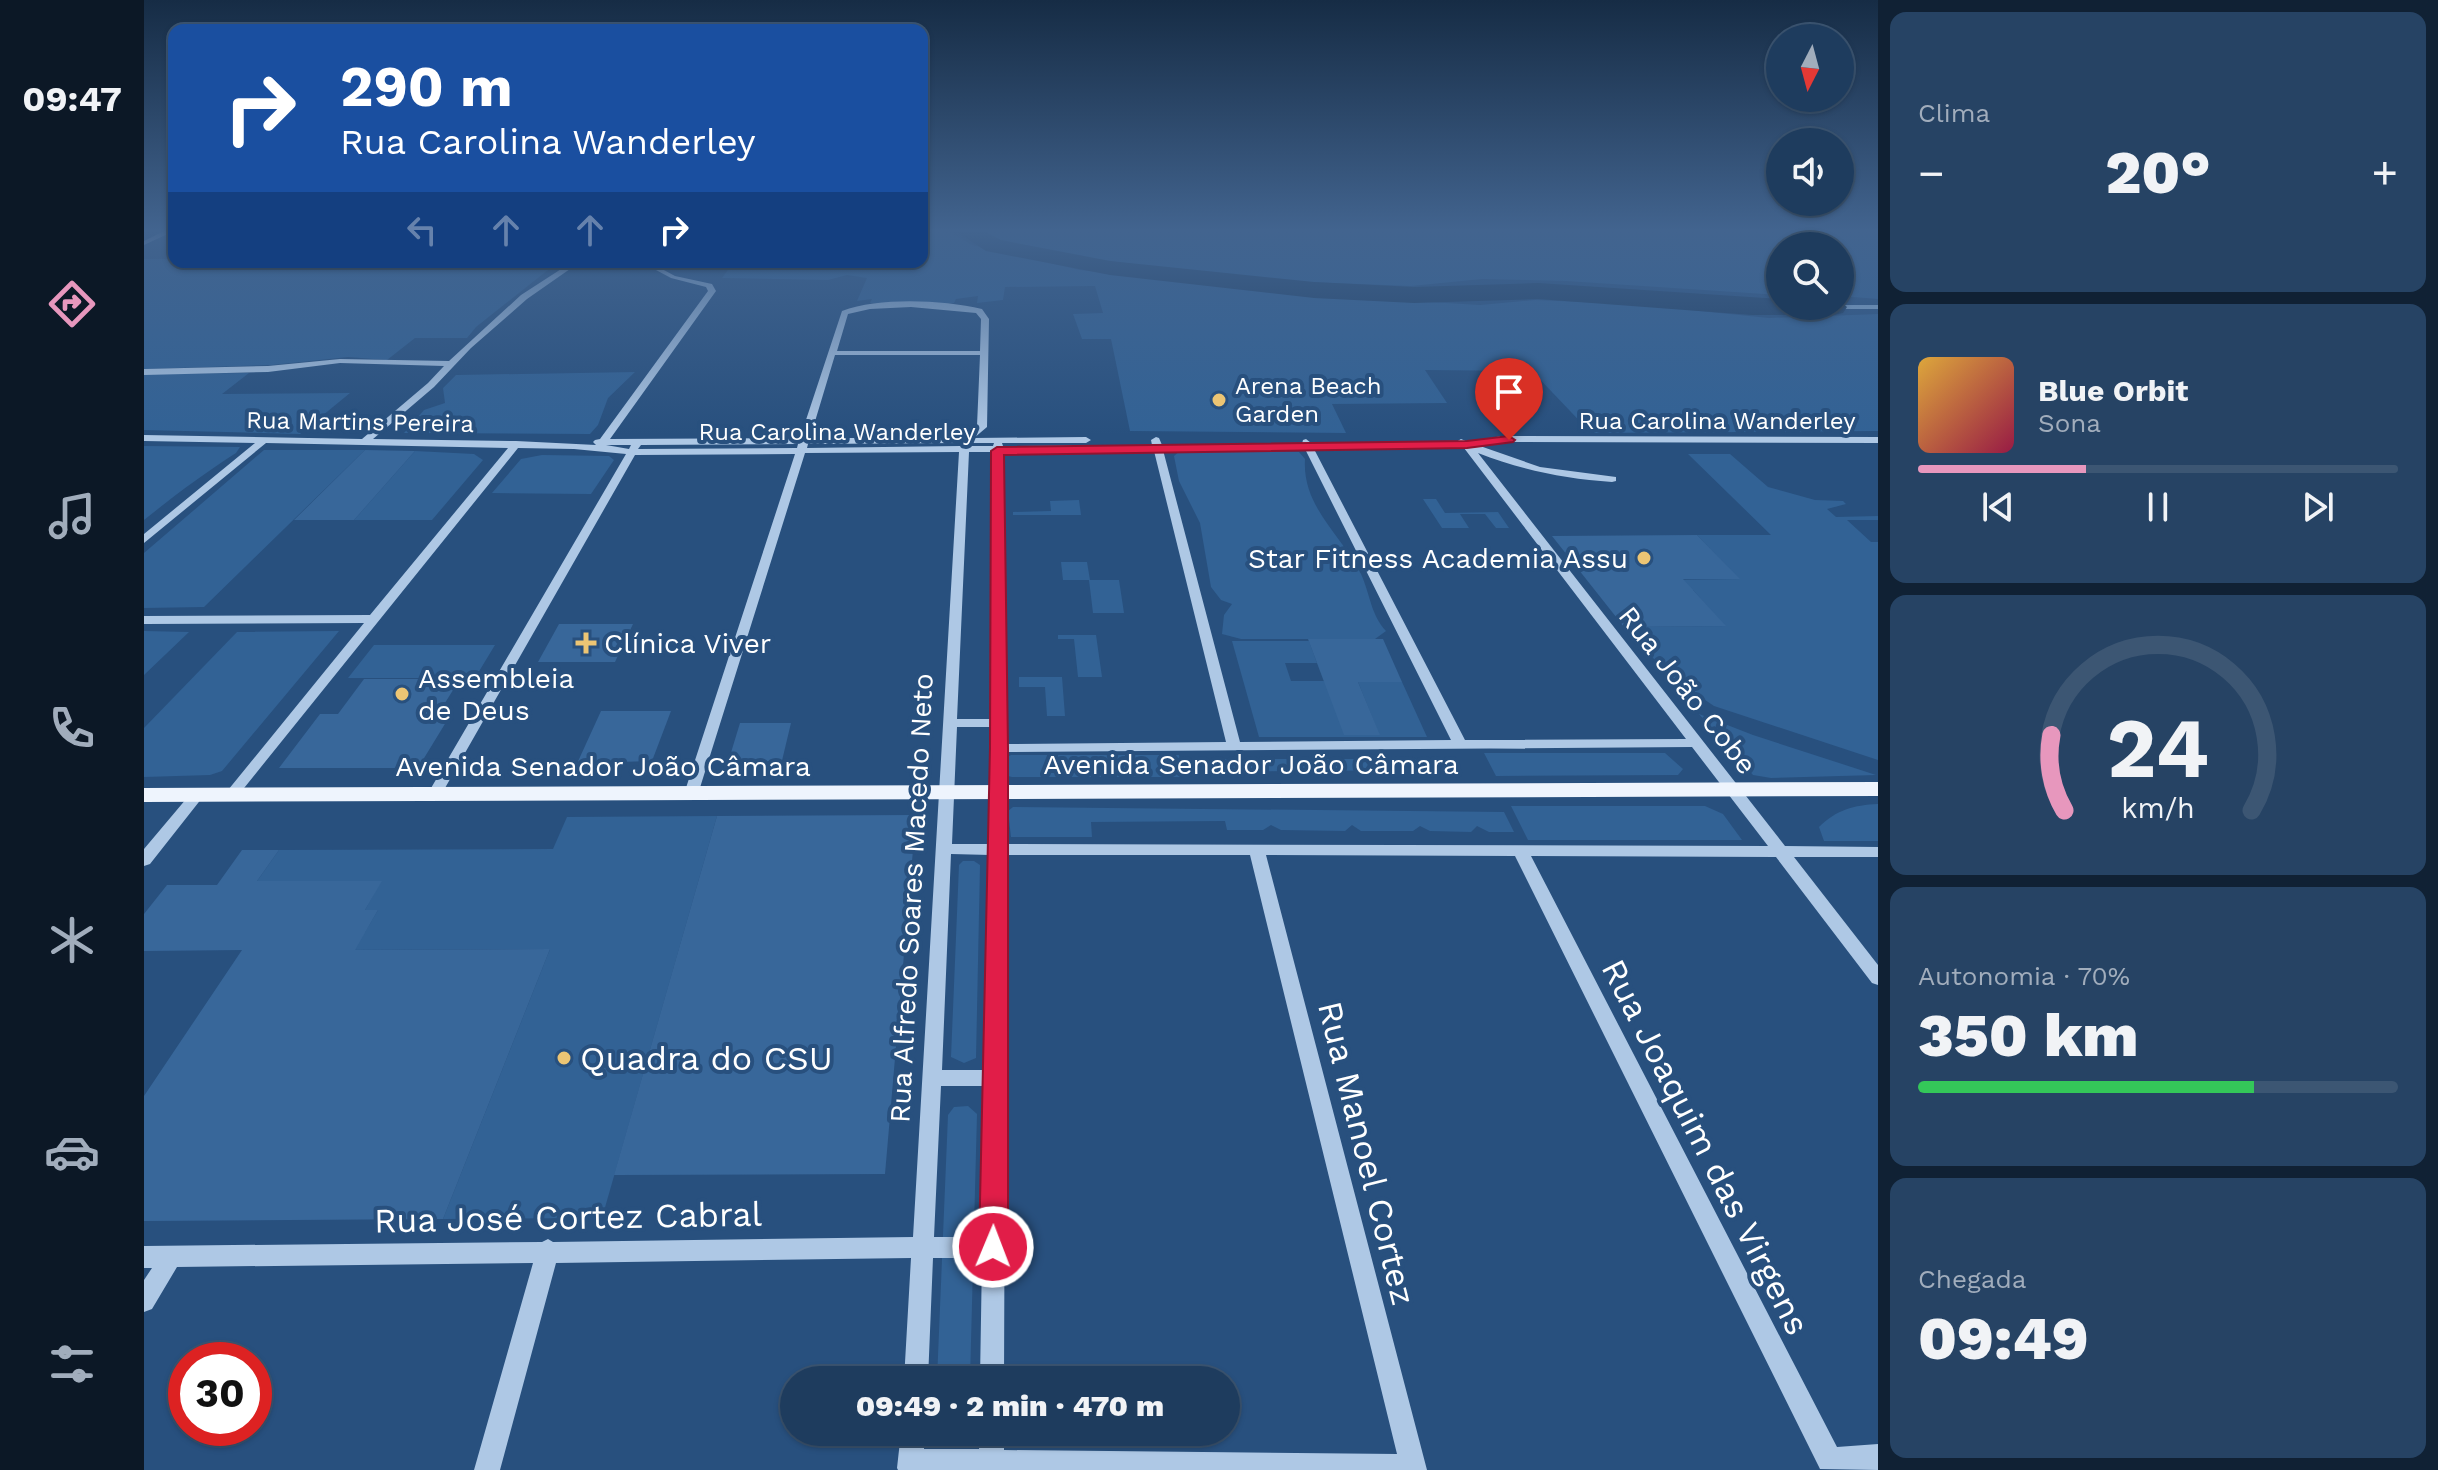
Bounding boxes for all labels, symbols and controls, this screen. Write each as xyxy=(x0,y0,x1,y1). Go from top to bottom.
north arrow xyxy=(1766,24,1854,112)
map controls xyxy=(1766,24,1854,320)
text: 290 m xyxy=(340,54,513,120)
icon: right xyxy=(208,56,312,160)
text: 09:47 xyxy=(22,78,122,120)
text: Clima xyxy=(1918,98,1990,128)
text: Rua Carolina Wanderley xyxy=(340,121,756,163)
button: sound xyxy=(1766,128,1854,216)
text: 20° xyxy=(2105,137,2211,208)
text: − xyxy=(1918,147,1945,199)
text: + xyxy=(2371,147,2398,199)
icon: left xyxy=(400,208,444,252)
icon: ahead xyxy=(484,208,528,252)
icon: ahead xyxy=(568,208,612,252)
icon: right xyxy=(652,208,696,252)
button: search xyxy=(1766,232,1854,320)
icon: directions xyxy=(44,276,100,332)
pin xyxy=(1475,358,1543,440)
icon: arrive xyxy=(1487,370,1531,414)
place label: Arena Beach Garden xyxy=(1235,372,1382,428)
text: Blue Orbit xyxy=(2038,373,2188,408)
marker: Arena Beach Garden xyxy=(1210,391,1228,409)
street label: Rua Martins Pereira xyxy=(246,406,474,438)
street label: Rua Carolina Wanderley xyxy=(1578,407,1856,435)
text: Sona xyxy=(2038,408,2101,438)
street label: Rua Carolina Wanderley xyxy=(698,418,976,446)
icon: previous xyxy=(1976,485,2020,529)
icon: pause xyxy=(2136,485,2180,529)
icon: next xyxy=(2296,485,2340,529)
icon: music xyxy=(44,488,100,544)
place label: Star Fitness Academia Assu xyxy=(1248,542,1628,575)
marker: Star Fitness Academia Assu xyxy=(1635,549,1653,567)
street label: Rua João Cobe xyxy=(1612,600,1763,781)
place label: Clínica Viver xyxy=(604,627,771,660)
marker: Clínica Viver xyxy=(575,632,597,654)
place label: Assembleia de Deus xyxy=(418,662,574,727)
street label: Rua Alfredo Soares Macedo Neto xyxy=(883,672,940,1124)
marker: Assembleia de Deus xyxy=(393,685,411,703)
icon: phone xyxy=(44,700,100,756)
text: 24 xyxy=(2107,700,2209,797)
street label: Avenida Senador João Câmara xyxy=(1043,748,1459,781)
street label: Avenida Senador João Câmara xyxy=(395,750,811,783)
text: km/h xyxy=(2121,791,2195,825)
icon: climate xyxy=(44,912,100,968)
street label: Rua Joaquim das Virgens xyxy=(1594,953,1818,1341)
text: Autonomia · 70% xyxy=(1918,961,2130,991)
street label: Rua Manoel Cortez xyxy=(1310,997,1424,1309)
text: 350 km xyxy=(1918,1000,2139,1071)
place label: Quadra do CSU xyxy=(580,1038,833,1078)
marker: Quadra do CSU xyxy=(555,1049,573,1067)
icon: car xyxy=(44,1124,100,1180)
street label: Rua José Cortez Cabral xyxy=(374,1194,763,1240)
position arrow xyxy=(951,1205,1035,1289)
text: Chegada xyxy=(1918,1264,2027,1294)
text: 09:49 xyxy=(1918,1303,2089,1374)
icon: filters xyxy=(44,1336,100,1392)
speed limit sign: 30 xyxy=(168,1342,272,1446)
text: 09:49 · 2 min · 470 m xyxy=(856,1388,1164,1423)

